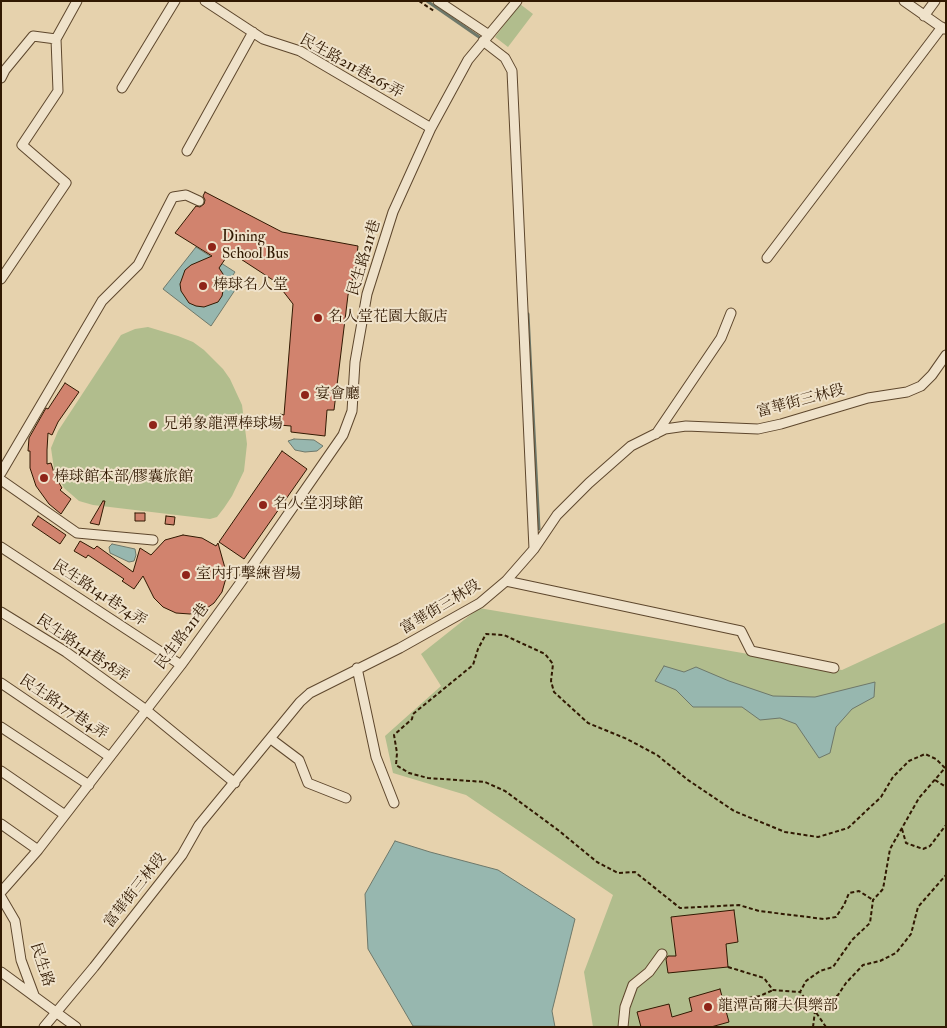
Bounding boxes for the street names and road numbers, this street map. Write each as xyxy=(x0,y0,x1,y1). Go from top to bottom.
street label: 民生路211巷265弄 xyxy=(296,31,406,103)
street label: 民生路211巷 xyxy=(345,218,385,298)
street label: 富華街三林段 xyxy=(755,382,847,422)
street label: 民生路141巷74弄 xyxy=(49,557,149,631)
street label: 富華街三林段 xyxy=(398,577,484,639)
street label: 民生路211巷 xyxy=(152,600,214,674)
street label: 民生路141巷58弄 xyxy=(32,612,132,686)
street label: 民生路177巷4弄 xyxy=(16,672,110,744)
street label: 富華街三林段 xyxy=(101,850,171,932)
street label: 民生路 xyxy=(25,941,57,989)

